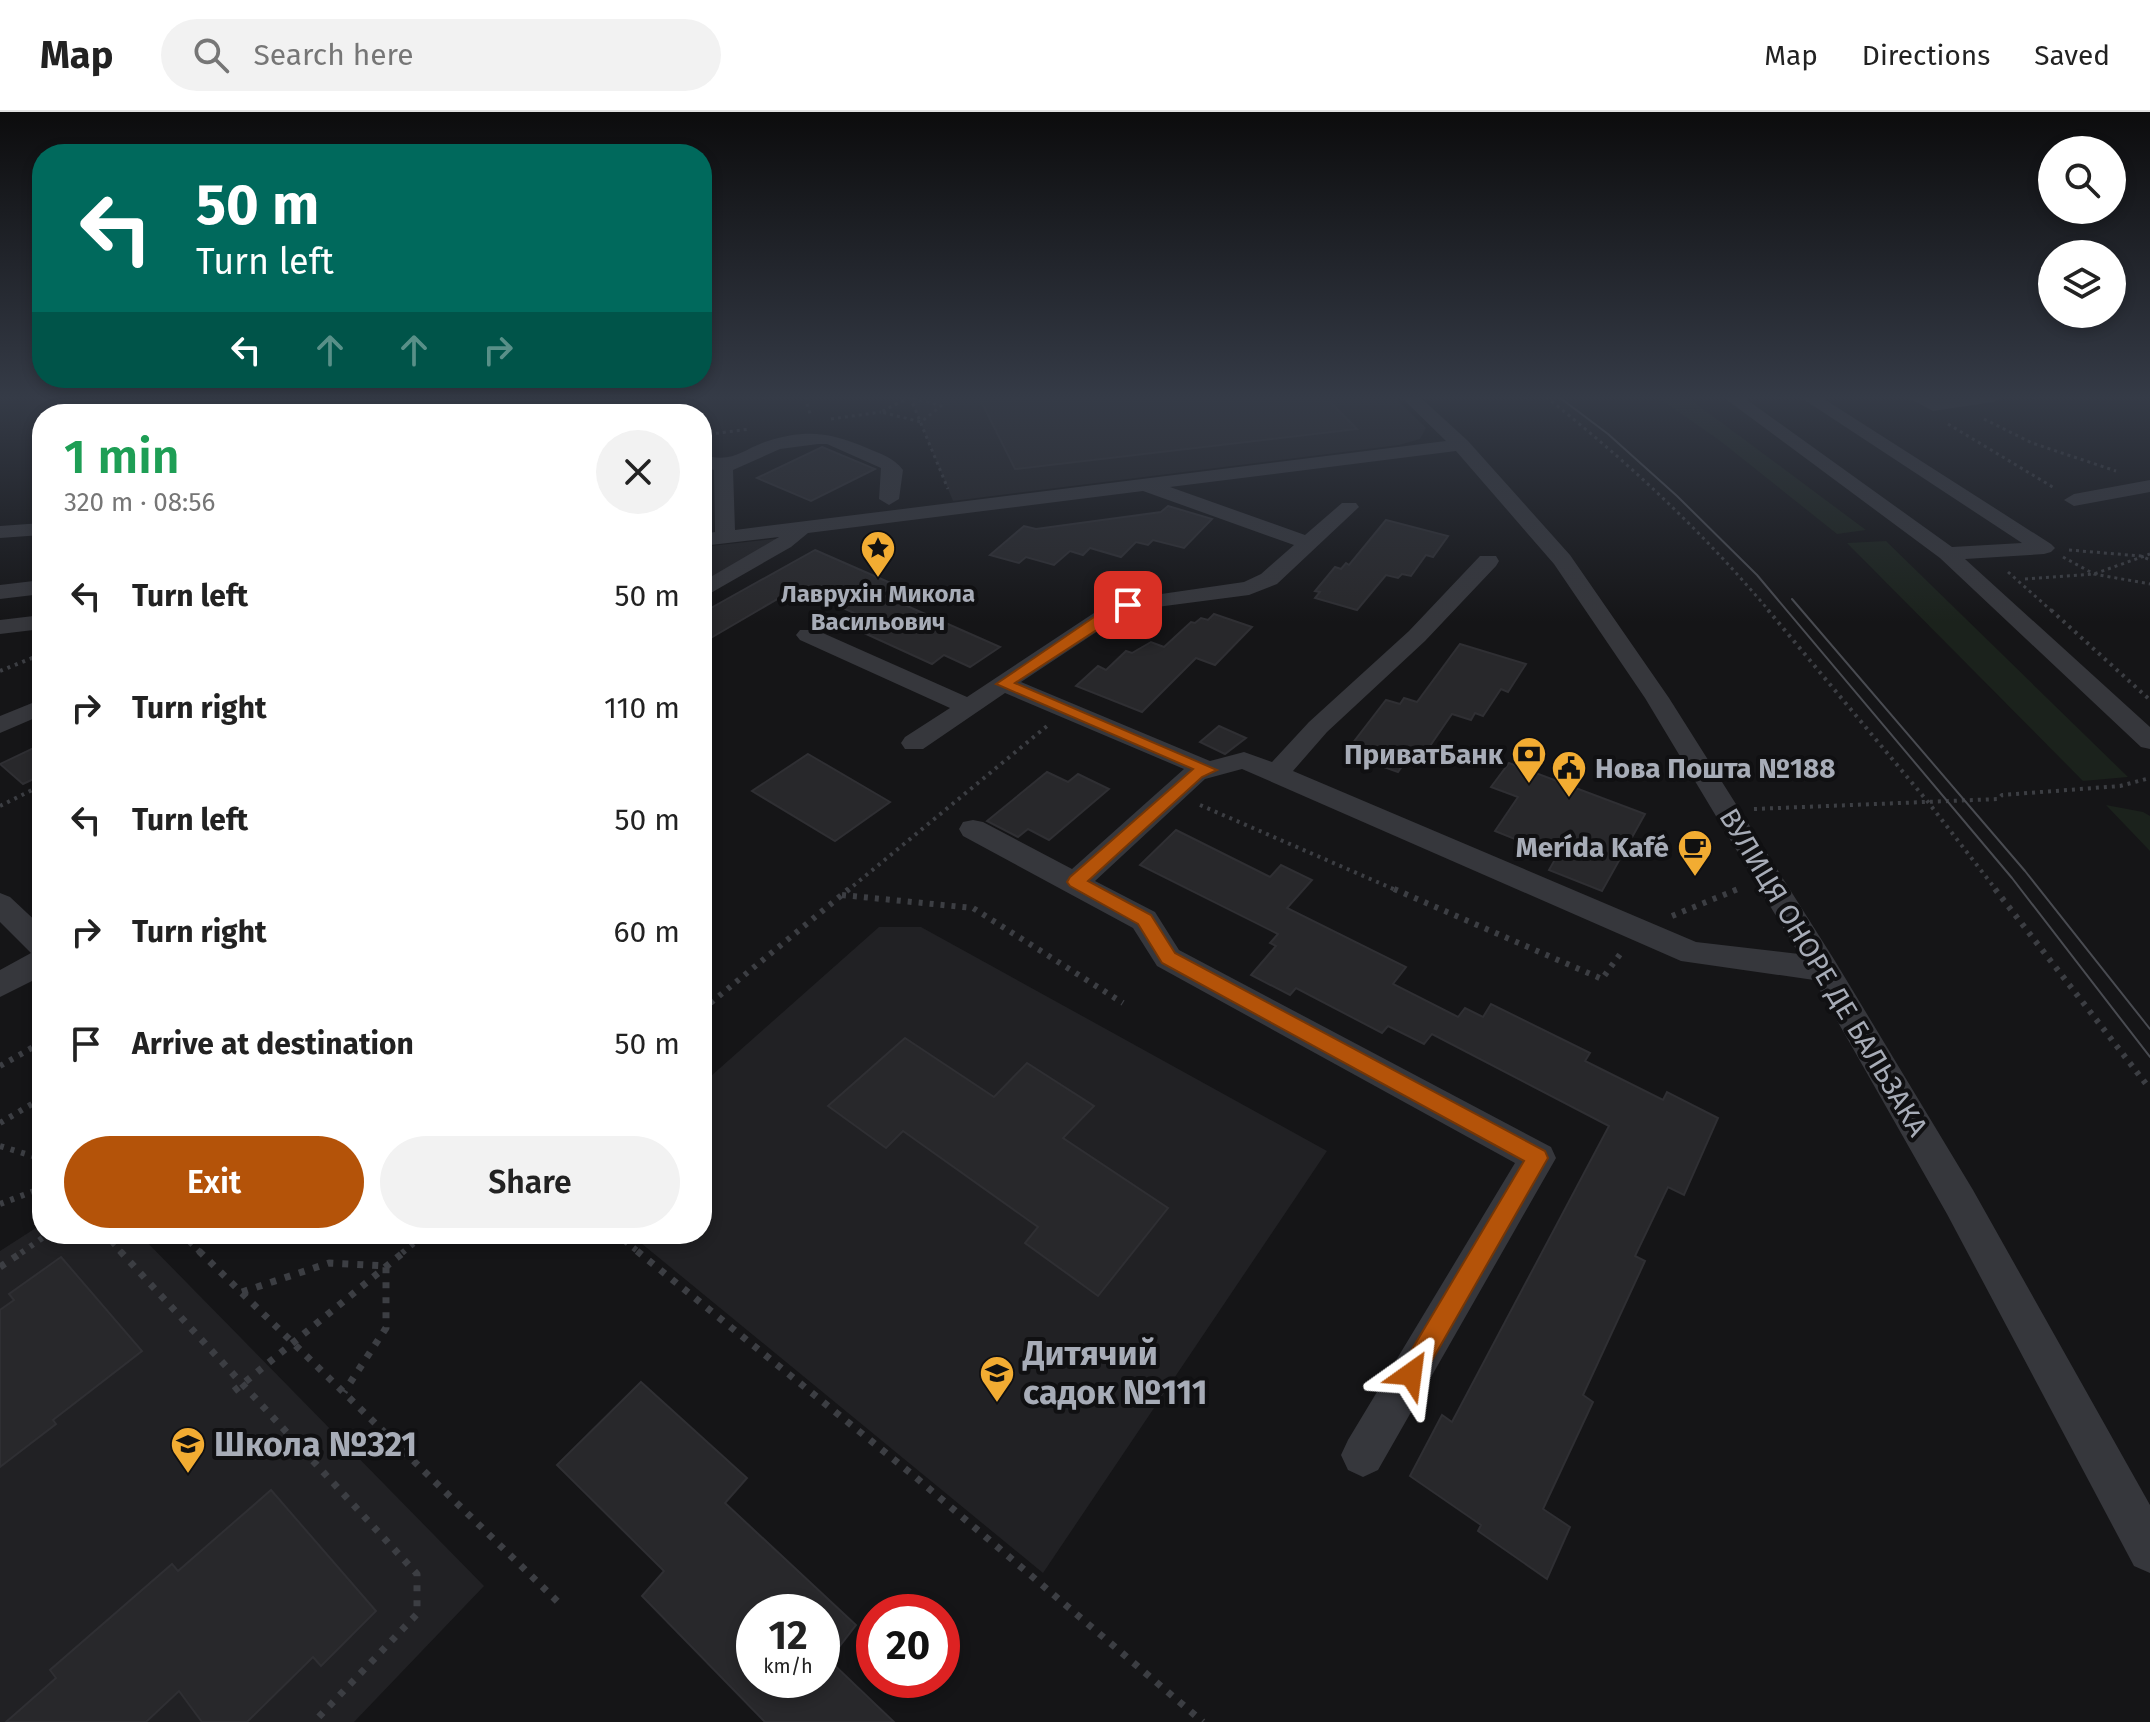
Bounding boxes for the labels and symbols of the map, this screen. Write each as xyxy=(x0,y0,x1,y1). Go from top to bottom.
place icon: Лаврухін Микола Васильович xyxy=(859,529,897,579)
pin xyxy=(1094,571,1162,639)
place label: Лаврухін Микола Васильович xyxy=(781,580,975,636)
bank icon: ПриватБанк xyxy=(1510,735,1548,785)
place label: ПриватБанк xyxy=(1344,738,1504,771)
public building icon: Нова Пошта №188 xyxy=(1550,749,1588,799)
place label: Нова Пошта №188 xyxy=(1595,752,1835,785)
street label: ВУЛИЦЯ ОНОРЕ ДЕ БАЛЬЗАКА xyxy=(1713,802,1935,1142)
cafe icon: Merída Kafé xyxy=(1676,828,1714,878)
place label: Merída Kafé xyxy=(1516,831,1669,864)
position arrow xyxy=(1369,1332,1453,1416)
place label: Дитячий садок №111 xyxy=(1022,1333,1207,1413)
school or university icon: Дитячий садок №111 xyxy=(978,1354,1016,1404)
place label: Школа №321 xyxy=(214,1424,417,1465)
school or university icon: Школа №321 xyxy=(169,1425,207,1475)
speed limit sign: 20 xyxy=(856,1594,960,1698)

